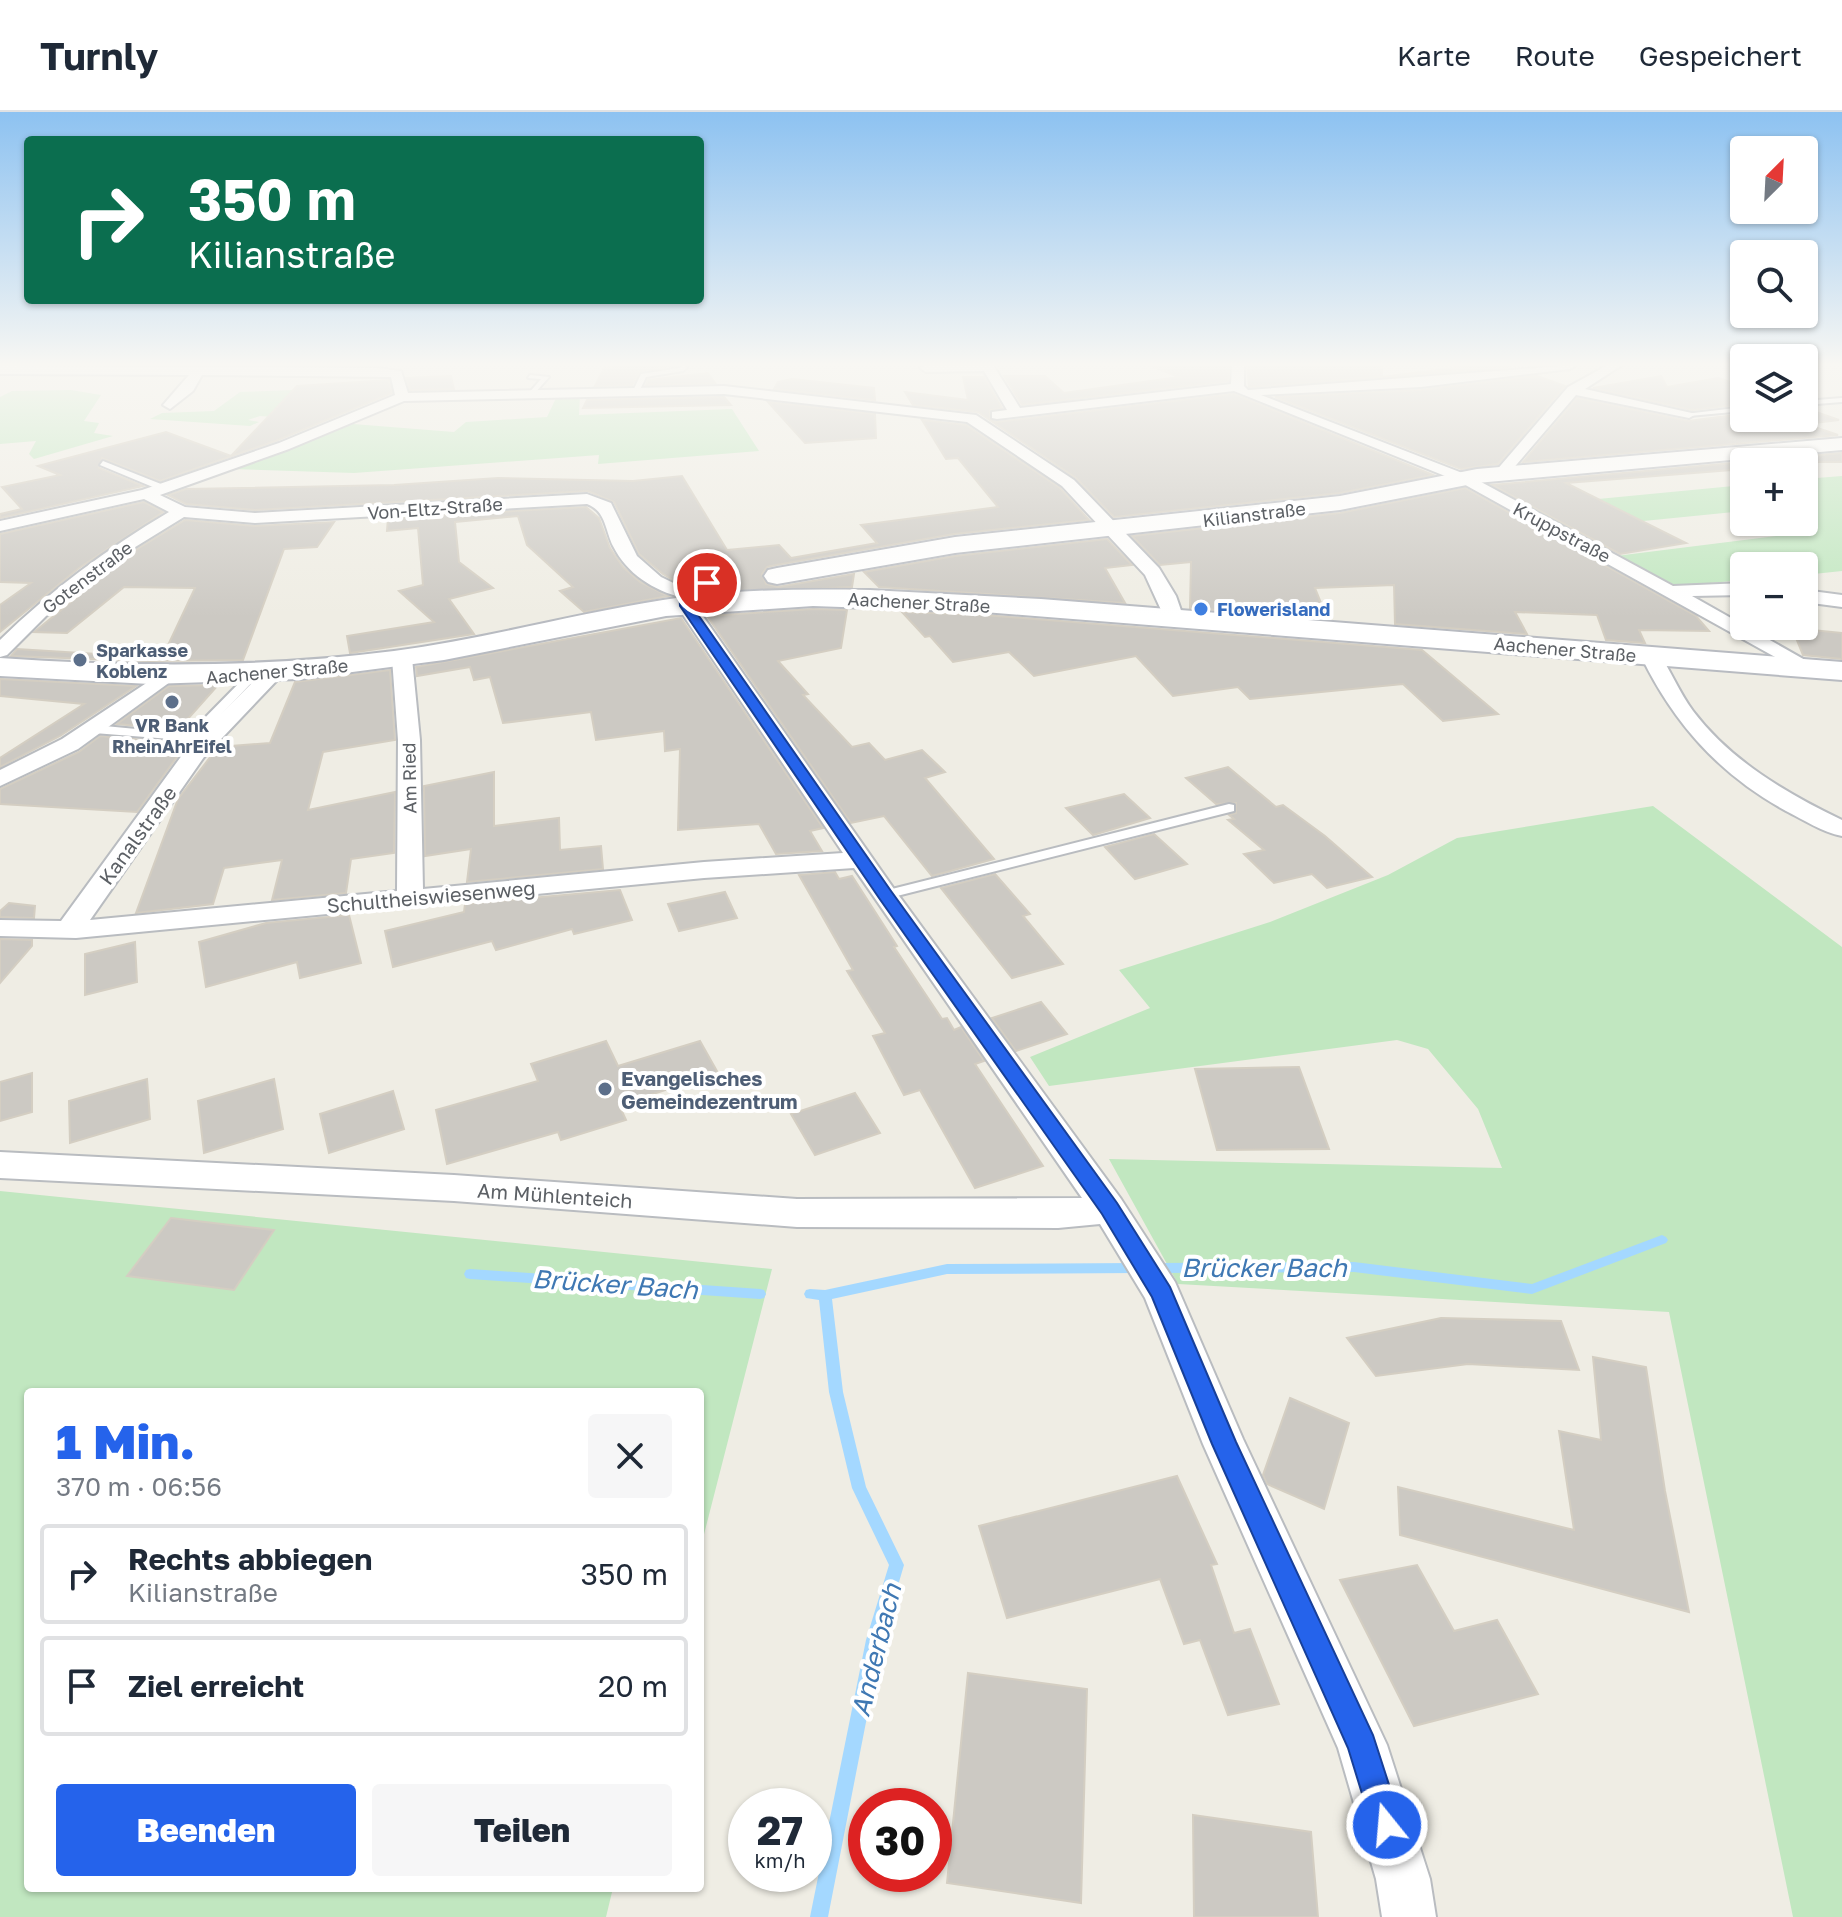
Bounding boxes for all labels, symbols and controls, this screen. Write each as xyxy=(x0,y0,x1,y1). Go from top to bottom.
text: Turnly xyxy=(40,33,158,78)
text: Karte xyxy=(1397,39,1471,72)
text: Route xyxy=(1515,39,1595,72)
text: Gespeichert xyxy=(1639,39,1802,72)
north arrow xyxy=(1730,136,1818,224)
map controls xyxy=(1730,136,1818,640)
text: 350 m xyxy=(188,165,356,232)
icon: right xyxy=(56,168,160,272)
text: Kilianstraße xyxy=(188,233,395,276)
button: search xyxy=(1730,240,1818,328)
button: layers xyxy=(1730,344,1818,432)
button: + xyxy=(1730,448,1818,536)
street label: Von-Eltz-Straße xyxy=(367,492,503,524)
street label: Kilianstraße xyxy=(1201,497,1307,531)
street label: Kruppstraße xyxy=(1510,497,1614,567)
street label: Gotenstraße xyxy=(38,536,136,618)
pin xyxy=(673,549,741,617)
button: − xyxy=(1730,552,1818,640)
icon: arrive xyxy=(685,561,729,605)
street label: Aachener Straße xyxy=(847,587,991,617)
place label: Flowerisland xyxy=(1217,598,1330,620)
marker: Flowerisland xyxy=(1192,600,1210,618)
street label: Aachener Straße xyxy=(1493,632,1637,666)
place label: Sparkasse Koblenz xyxy=(96,639,188,682)
marker: Sparkasse Koblenz xyxy=(71,651,89,669)
street label: Aachener Straße xyxy=(205,654,349,688)
marker: VR Bank RheinAhrEifel xyxy=(163,693,181,711)
place label: VR Bank RheinAhrEifel xyxy=(112,714,232,757)
street label: Am Ried xyxy=(397,742,421,814)
street label: Kanalstraße xyxy=(93,781,181,889)
street label: Schultheiswiesenweg xyxy=(326,875,536,917)
place label: Evangelisches Gemeindezentrum xyxy=(621,1066,798,1113)
marker: Evangelisches Gemeindezentrum xyxy=(596,1080,614,1098)
street label: Am Mühlenteich xyxy=(476,1178,634,1212)
water label: Brücker Bach xyxy=(1181,1252,1348,1283)
water label: Brücker Bach xyxy=(531,1263,700,1305)
text: 1 Min. xyxy=(56,1412,195,1470)
button: close xyxy=(588,1414,672,1498)
text: 370 m · 06:56 xyxy=(56,1471,222,1502)
text: Rechts abbiegen xyxy=(128,1541,372,1577)
icon: right xyxy=(60,1552,104,1596)
text: 350 m xyxy=(580,1556,668,1592)
text: Kilianstraße xyxy=(128,1577,278,1608)
water label: Anderbach xyxy=(845,1580,908,1719)
icon: arrive xyxy=(60,1664,104,1708)
text: Ziel erreicht xyxy=(128,1668,304,1704)
text: 20 m xyxy=(598,1668,668,1704)
position arrow xyxy=(1345,1783,1429,1867)
button: Beenden xyxy=(56,1784,356,1876)
button: Teilen xyxy=(372,1784,672,1876)
speed limit sign: 30 xyxy=(848,1788,952,1892)
text: 27 xyxy=(757,1806,803,1854)
text: km/h xyxy=(755,1848,805,1872)

